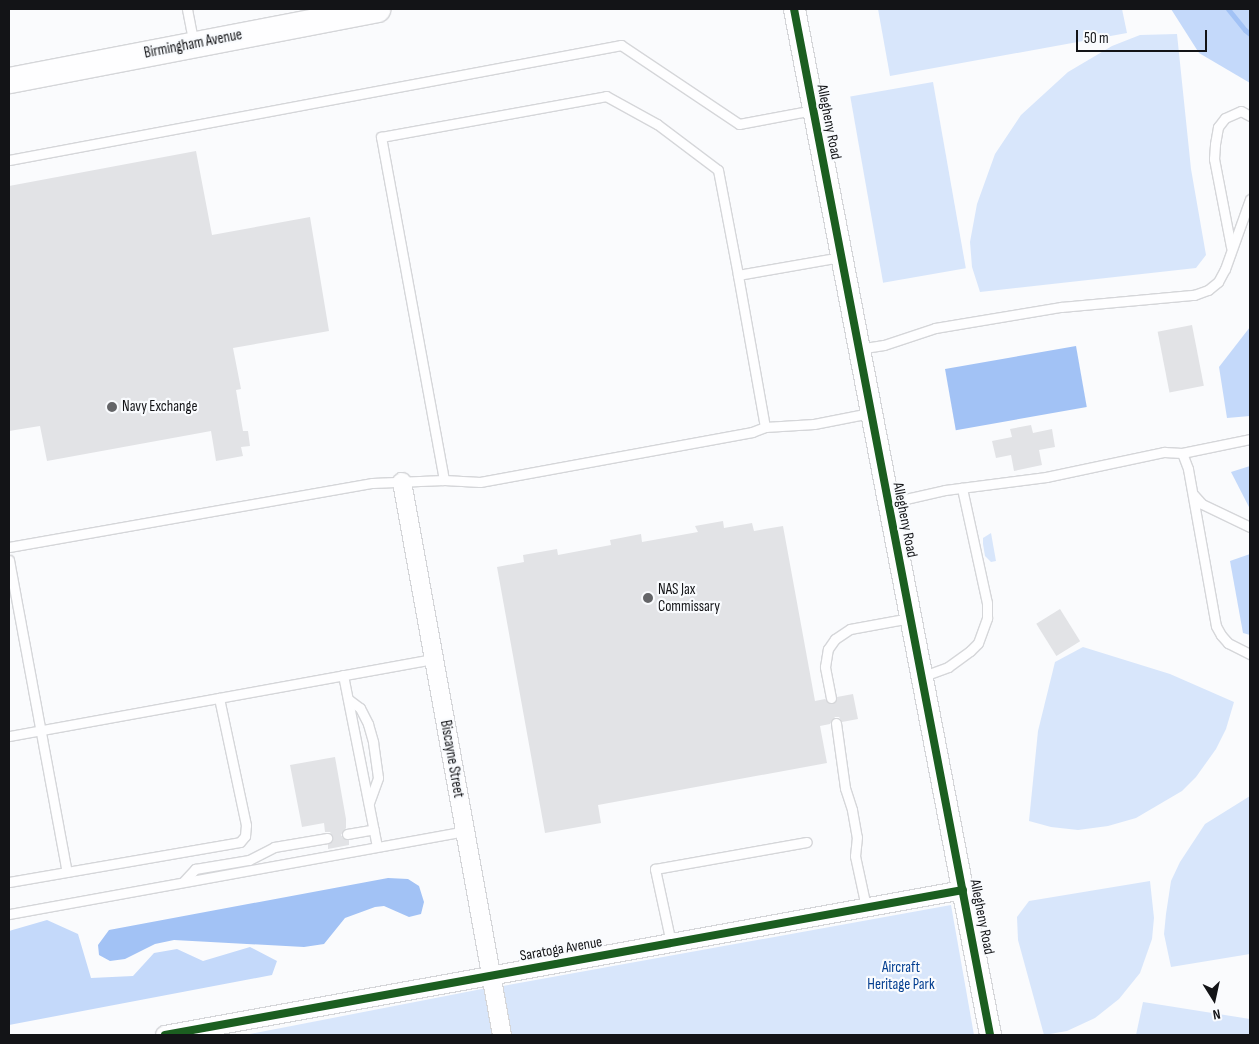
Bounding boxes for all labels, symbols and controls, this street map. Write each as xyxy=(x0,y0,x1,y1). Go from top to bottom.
scale bar xyxy=(1079,20,1210,52)
street label: Birmingham Avenue xyxy=(142,26,244,62)
text: 50 m xyxy=(1084,29,1109,48)
street label: Allegheny Road xyxy=(813,83,845,161)
place label: Navy Exchange xyxy=(122,398,197,416)
marker: Navy Exchange xyxy=(106,401,118,413)
street label: Allegheny Road xyxy=(889,481,921,559)
place label: NAS Jax Commissary xyxy=(658,580,720,615)
marker: NAS Jax Commissary xyxy=(642,592,654,604)
street label: Biscayne Street xyxy=(436,719,468,799)
street label: Allegheny Road xyxy=(966,878,998,956)
street label: Saratoga Avenue xyxy=(518,933,604,965)
park label: Aircraft Heritage Park xyxy=(867,958,935,993)
north arrow xyxy=(1189,974,1239,1024)
text: N xyxy=(1212,1005,1222,1023)

